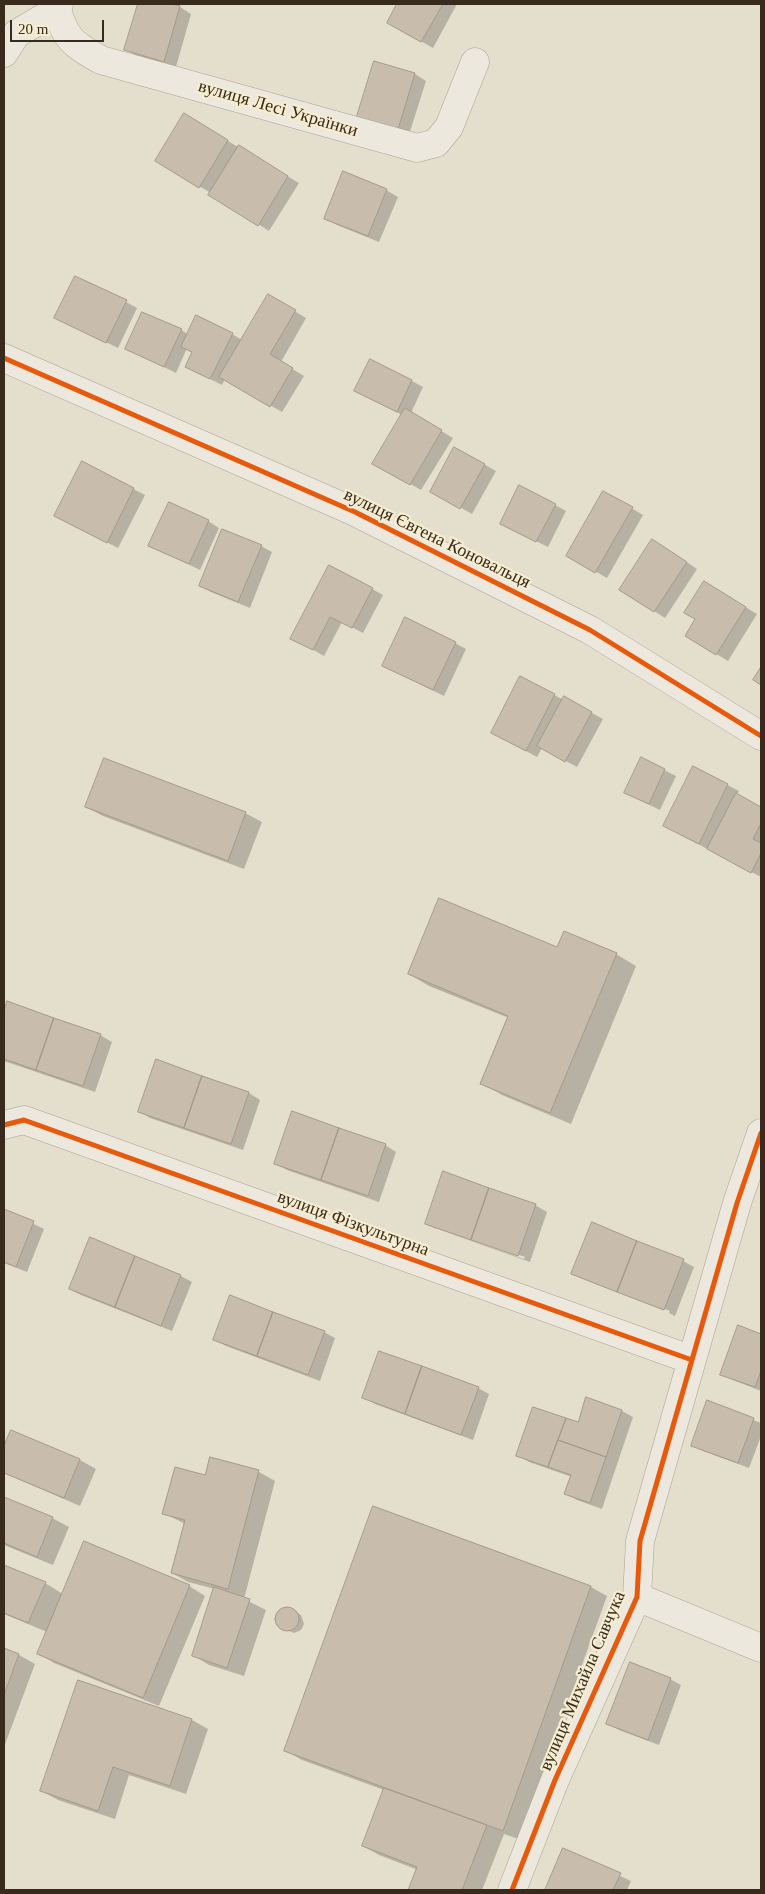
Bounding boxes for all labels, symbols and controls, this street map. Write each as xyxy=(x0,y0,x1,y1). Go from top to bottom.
scale bar xyxy=(12,10,106,42)
text: 20 m xyxy=(18,21,48,37)
street label: вулиця Лесі Українки xyxy=(196,76,360,142)
street label: вулиця Євгена Коновальця xyxy=(340,484,534,594)
street label: вулиця Фізкультурна xyxy=(274,1187,432,1261)
street label: вулиця Михайла Савчука xyxy=(535,1588,631,1774)

